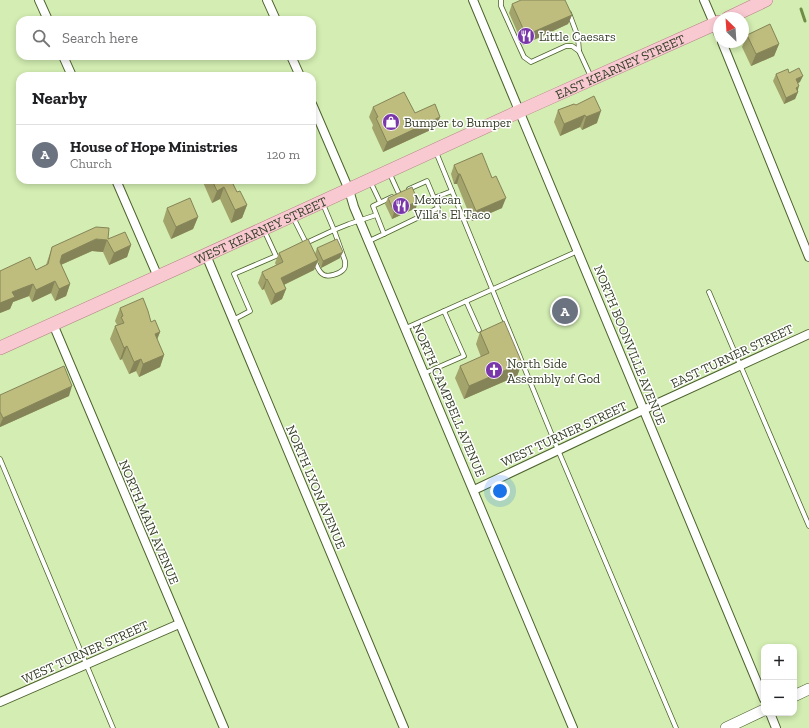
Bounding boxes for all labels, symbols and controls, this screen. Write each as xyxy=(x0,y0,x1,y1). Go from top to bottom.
north arrow xyxy=(713,12,749,48)
search box xyxy=(16,16,316,60)
restaurant icon: Little Caesars xyxy=(516,26,536,46)
icon: search xyxy=(30,27,52,49)
text: Search here xyxy=(62,29,138,47)
place label: Little Caesars xyxy=(539,29,616,44)
street label: EAST KEARNEY STREET xyxy=(553,31,687,102)
text: Nearby xyxy=(32,88,87,108)
shop icon: Bumper to Bumper xyxy=(381,112,401,132)
place label: Bumper to Bumper xyxy=(404,115,511,130)
text: House of Hope Ministries xyxy=(70,138,238,156)
text: A xyxy=(41,147,49,162)
text: 120 m xyxy=(267,147,300,162)
text: Church xyxy=(70,156,112,171)
place label: Mexican Villa's El Taco xyxy=(413,192,491,222)
street label: WEST KEARNEY STREET xyxy=(192,193,329,267)
restaurant icon: Mexican Villa's El Taco xyxy=(391,196,411,216)
street label: NORTH BOONVILLE AVENUE xyxy=(591,263,669,427)
pin: A xyxy=(552,296,578,326)
street label: NORTH CAMPBELL AVENUE xyxy=(410,321,488,479)
street label: EAST TURNER STREET xyxy=(668,321,796,391)
place label: North Side Assembly of God xyxy=(507,356,600,386)
church icon: North Side Assembly of God xyxy=(484,360,504,380)
street label: WEST TURNER STREET xyxy=(499,398,629,470)
street label: NORTH LYON AVENUE xyxy=(283,423,349,552)
street label: NORTH MAIN AVENUE xyxy=(116,457,182,587)
your location xyxy=(490,481,510,501)
street label: WEST TURNER STREET xyxy=(19,617,151,687)
map controls xyxy=(761,644,797,716)
button: + xyxy=(761,644,797,680)
button: − xyxy=(761,680,797,716)

